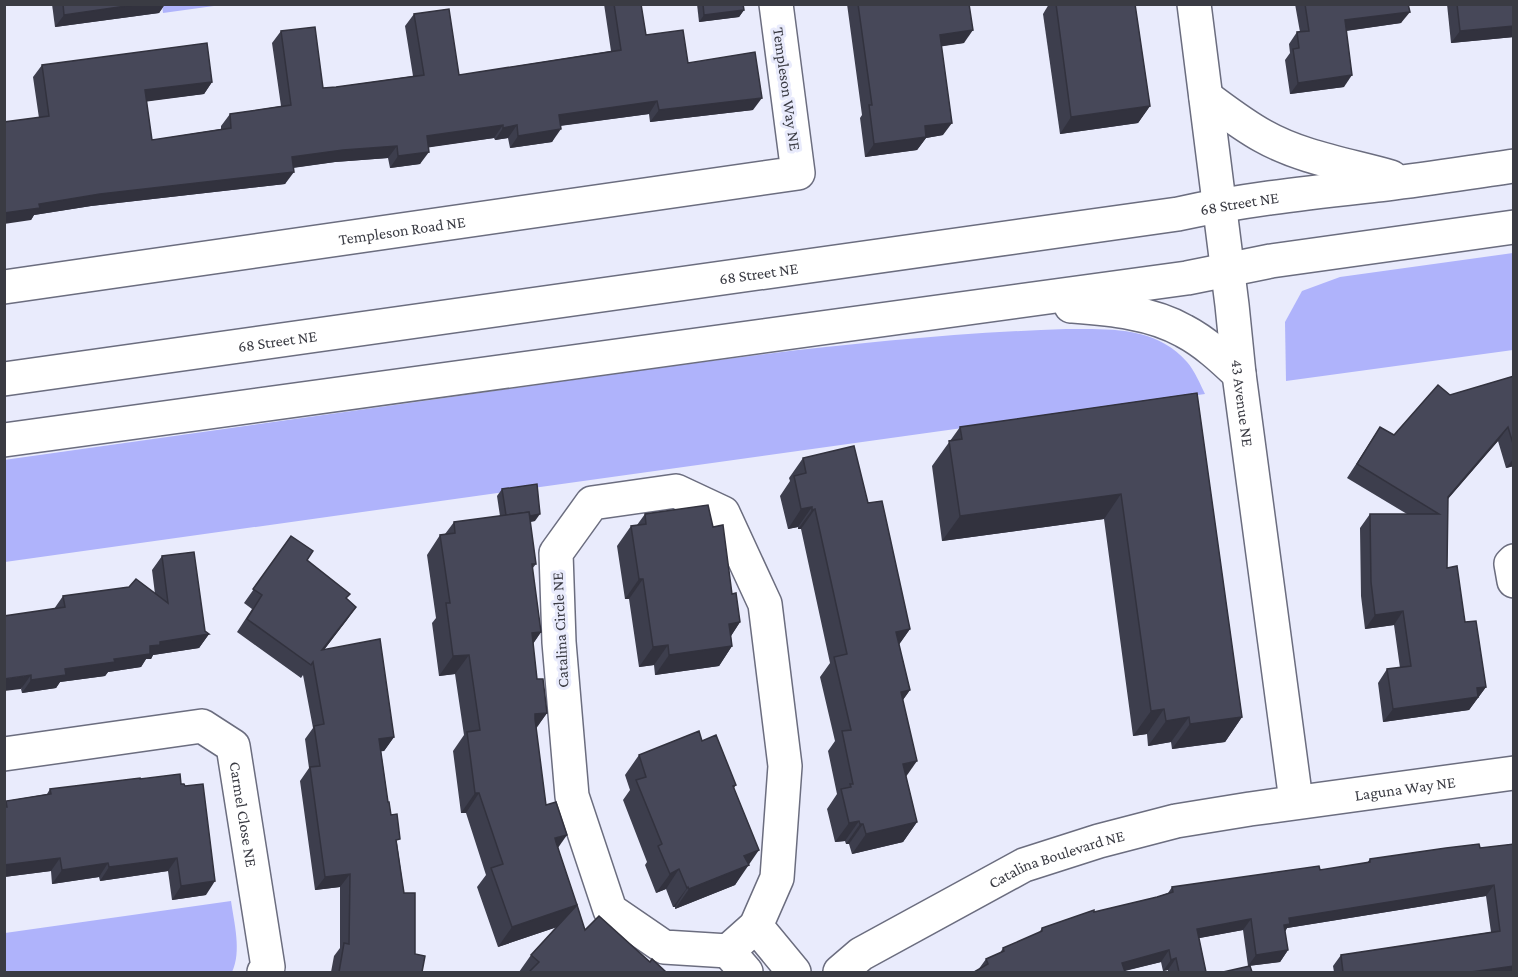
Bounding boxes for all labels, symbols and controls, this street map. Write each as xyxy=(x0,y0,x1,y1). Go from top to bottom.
street label: Templeson Way NE xyxy=(769,26,804,152)
street label: 68 Street NE xyxy=(1199,188,1280,218)
street label: Templeson Road NE xyxy=(337,212,467,247)
street label: 68 Street NE xyxy=(718,259,799,287)
street label: 68 Street NE xyxy=(237,327,318,355)
street label: 43 Avenue NE xyxy=(1229,358,1257,448)
street label: Catalina Circle NE xyxy=(548,571,572,688)
street label: Carmel Close NE xyxy=(227,760,261,869)
street label: Laguna Way NE xyxy=(1353,773,1457,803)
street label: Catalina Boulevard NE xyxy=(985,826,1126,891)

